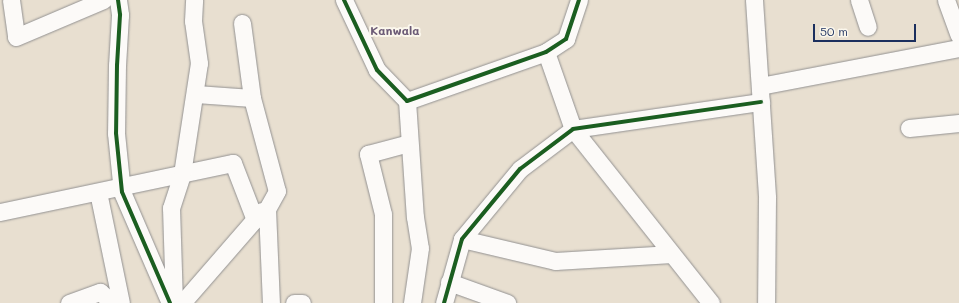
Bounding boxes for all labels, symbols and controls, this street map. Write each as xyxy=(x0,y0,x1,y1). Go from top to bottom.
scale bar xyxy=(815,16,918,42)
text: 50 m xyxy=(820,23,848,39)
district label: Kanwala xyxy=(370,24,420,38)

